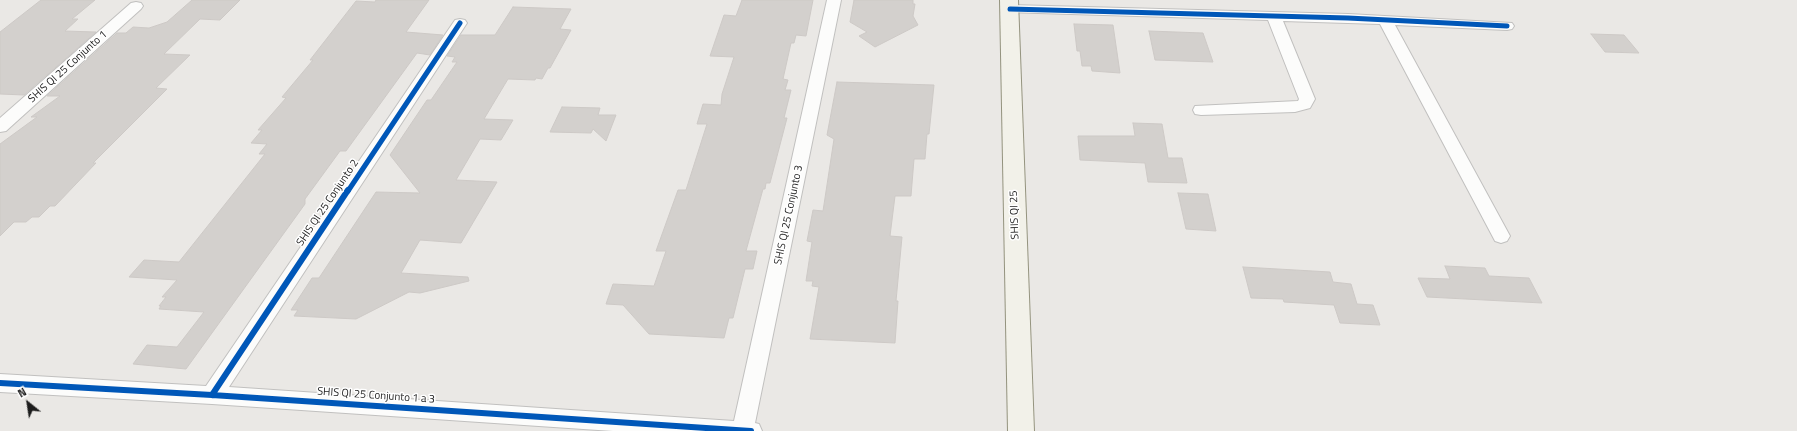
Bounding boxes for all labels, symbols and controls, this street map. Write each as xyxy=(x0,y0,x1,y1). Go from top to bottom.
street label: SHIS QI 25 Conjunto 1 xyxy=(26,28,110,106)
street label: SHIS QI 25 Conjunto 2 xyxy=(294,157,362,249)
street label: SHIS QI 25 Conjunto 3 xyxy=(772,164,806,266)
street label: SHIS QI 25 xyxy=(1008,190,1022,240)
north arrow xyxy=(8,383,48,423)
text: N xyxy=(15,384,29,401)
street label: SHIS QI 25 Conjunto 1 a 3 xyxy=(317,385,435,407)

